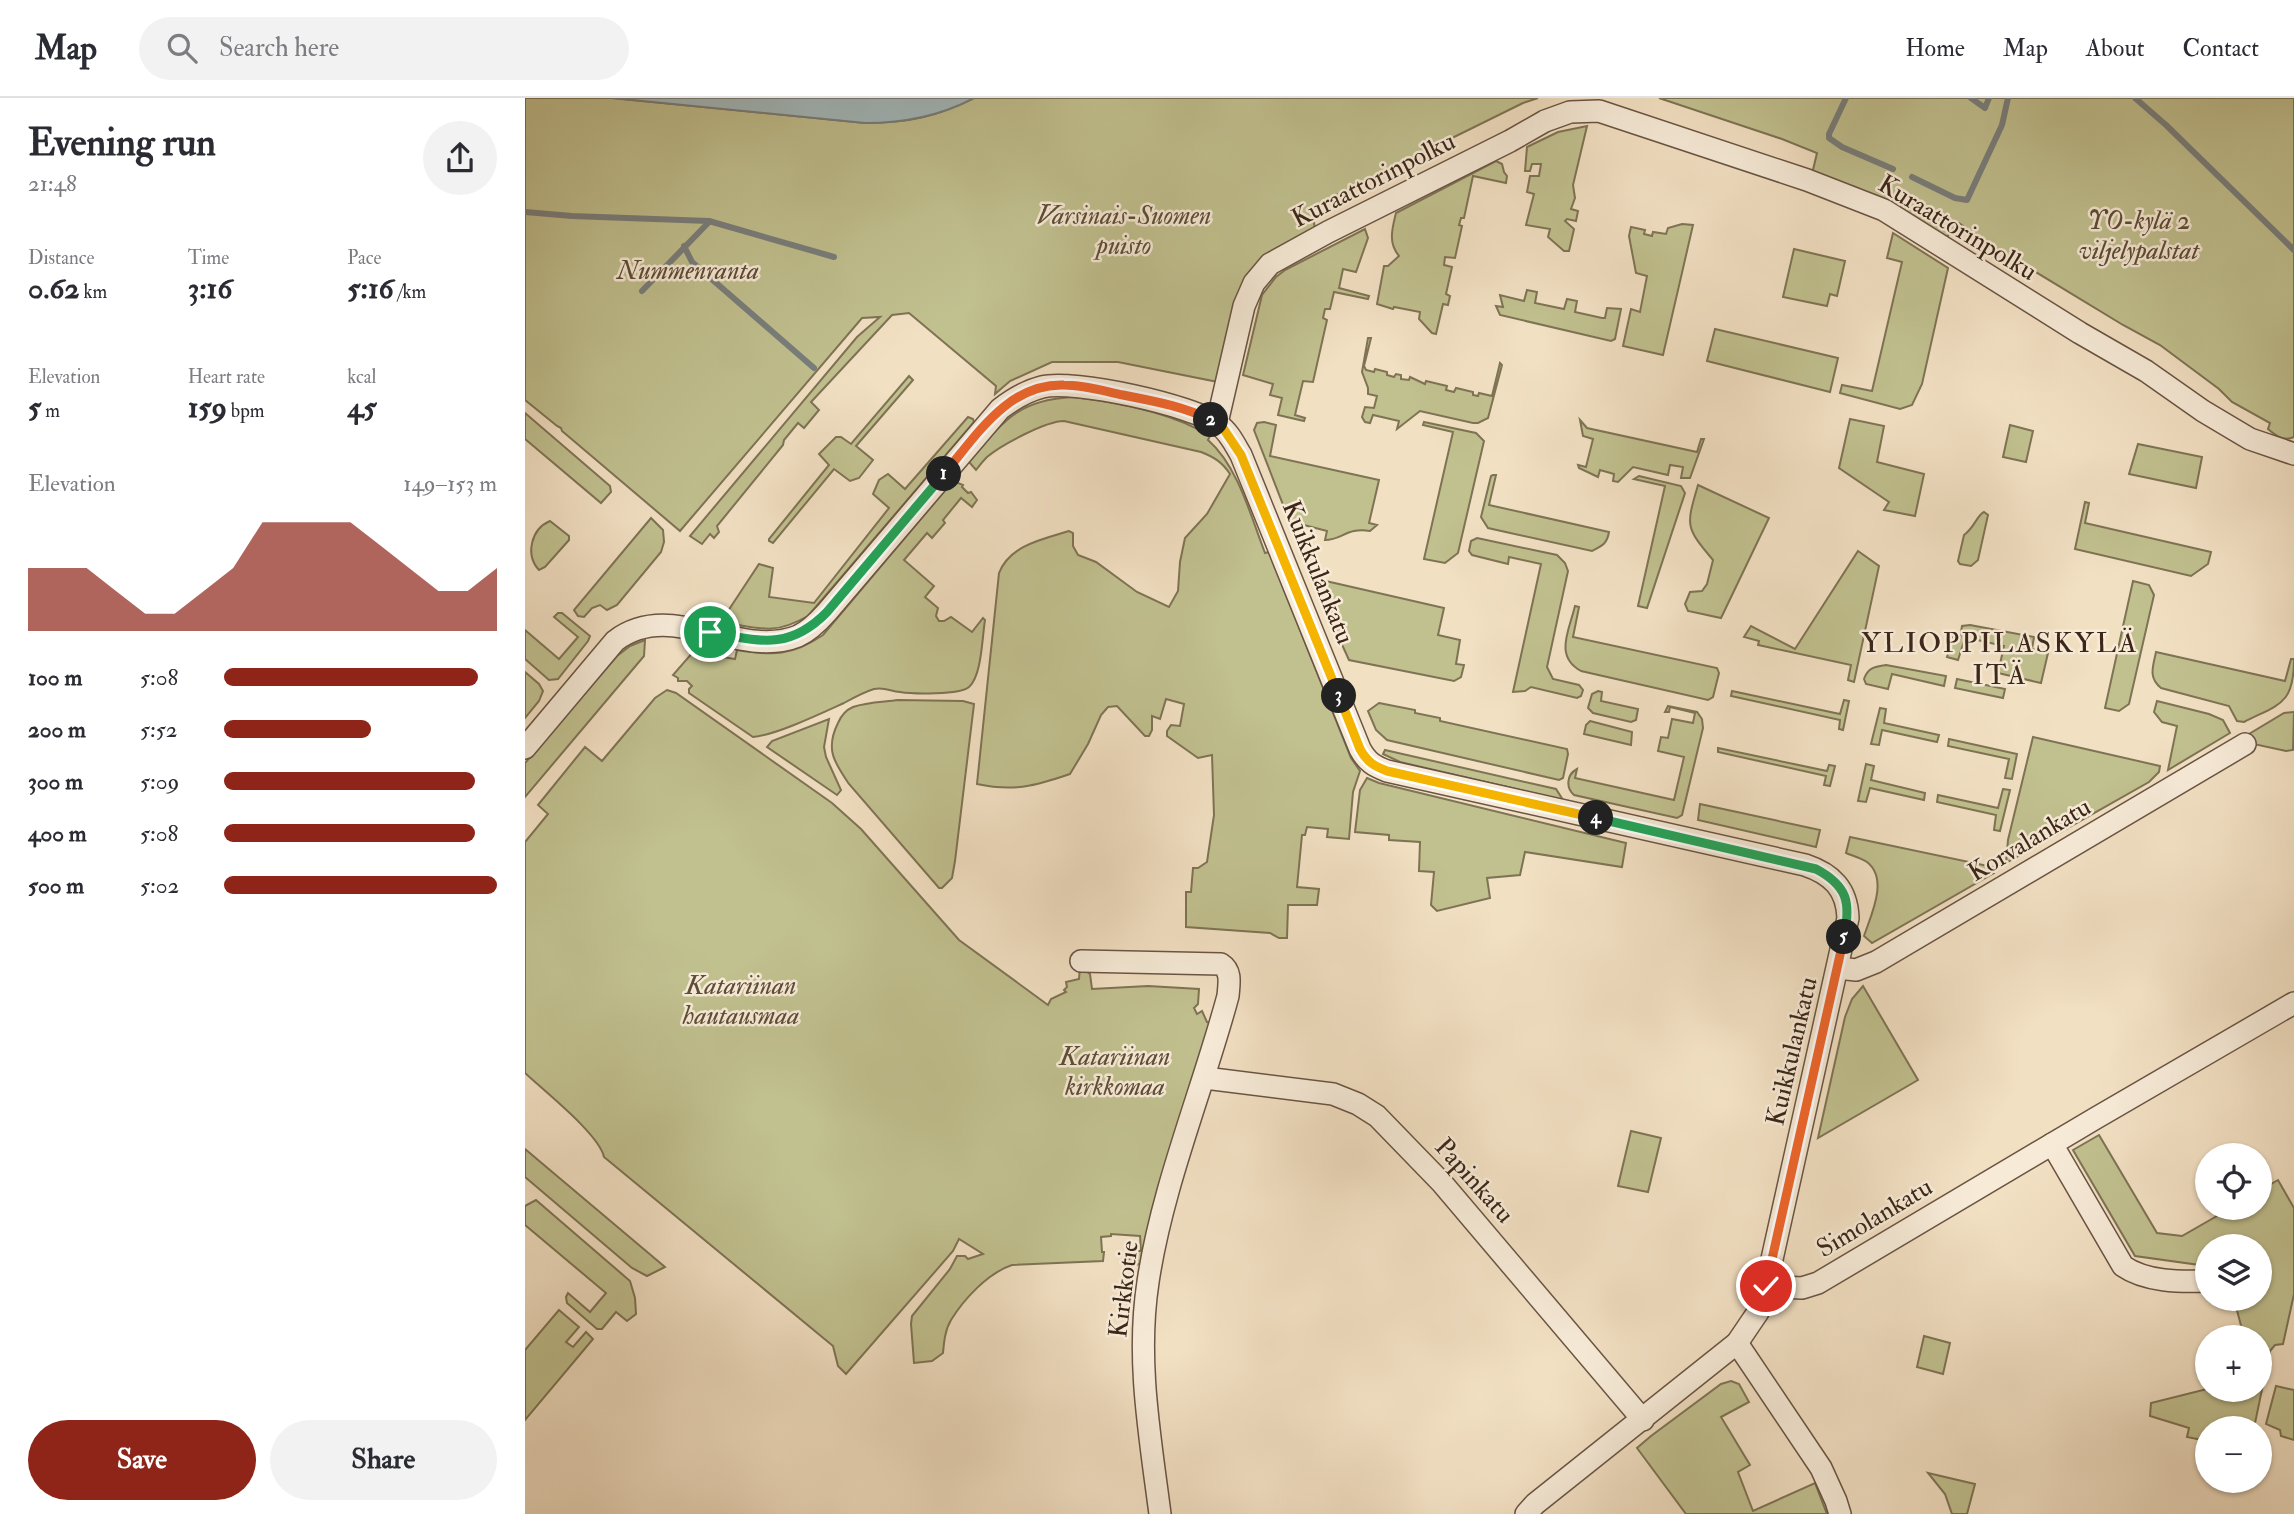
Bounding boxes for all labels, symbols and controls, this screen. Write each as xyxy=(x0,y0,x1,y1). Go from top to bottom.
search box xyxy=(139,17,629,80)
text: Map xyxy=(35,28,97,69)
icon: search xyxy=(163,29,201,67)
text: Search here xyxy=(219,32,339,64)
text: Home xyxy=(1905,33,1965,64)
text: Map xyxy=(2003,33,2048,64)
text: About xyxy=(2086,33,2145,64)
text: Contact xyxy=(2183,33,2259,64)
text: Evening run xyxy=(28,119,216,167)
button: share xyxy=(423,121,497,195)
street label: Kuraattorinpolku xyxy=(1286,125,1461,236)
street label: Kuraattorinpolku xyxy=(1872,168,2043,289)
text: 21:48 xyxy=(28,169,77,198)
park label: Varsinais-Suomen puisto xyxy=(1037,200,1211,262)
park label: YO-kylä 2 viljelypalstat xyxy=(2079,205,2200,267)
text: Distance xyxy=(28,246,94,270)
text: Time xyxy=(188,246,229,270)
text: Pace xyxy=(347,246,381,270)
park label: Nummenranta xyxy=(615,255,759,287)
text: 0.62 xyxy=(28,270,80,307)
text: 3:16 xyxy=(188,270,232,307)
text: 5:16 xyxy=(347,270,394,307)
text: km xyxy=(80,280,107,304)
text: /km xyxy=(394,280,426,304)
text: Elevation xyxy=(28,365,100,389)
text: Heart rate xyxy=(188,365,265,389)
text: kcal xyxy=(347,365,376,389)
text: 5 xyxy=(28,389,41,426)
text: 159 xyxy=(188,389,227,426)
text: 45 xyxy=(347,389,377,426)
text: m xyxy=(41,399,60,423)
text: bpm xyxy=(227,399,265,423)
pin: 2 xyxy=(1193,402,1229,438)
text: 2 xyxy=(1206,407,1215,431)
pin: 1 xyxy=(927,456,961,492)
text: 1 xyxy=(940,461,947,485)
text: Elevation xyxy=(28,469,116,498)
text: 149–153 m xyxy=(403,469,497,498)
street label: Kuikkulankatu xyxy=(1275,496,1361,649)
pin xyxy=(680,602,740,662)
icon: arrive xyxy=(691,613,729,651)
district label: YLIOPPILASKYLÄ ITÄ xyxy=(1861,626,2139,693)
text: 100 m xyxy=(28,663,82,692)
text: 5:08 xyxy=(140,663,178,692)
pin: 3 xyxy=(1321,678,1357,714)
text: 3 xyxy=(1335,683,1342,707)
text: 200 m xyxy=(28,715,86,744)
text: 5:52 xyxy=(140,715,177,744)
text: 300 m xyxy=(28,767,83,796)
text: 5:09 xyxy=(140,767,179,796)
street label: Korvalankatu xyxy=(1962,791,2097,889)
pin: 4 xyxy=(1579,800,1613,836)
text: 4 xyxy=(1590,805,1601,829)
text: 400 m xyxy=(28,819,87,848)
text: 5:08 xyxy=(140,819,178,848)
text: 500 m xyxy=(28,871,84,900)
text: 5:02 xyxy=(140,871,179,900)
pin: 5 xyxy=(1827,920,1861,954)
text: 5 xyxy=(1839,924,1848,948)
park label: Katariinan hautausmaa xyxy=(682,970,799,1032)
street label: Kuikkulankatu xyxy=(1759,974,1825,1129)
park label: Katariinan kirkkomaa xyxy=(1058,1041,1170,1103)
street label: Papinkatu xyxy=(1427,1132,1521,1230)
map controls xyxy=(2195,1143,2272,1493)
button: locate xyxy=(2195,1143,2272,1220)
street label: Simolankatu xyxy=(1811,1171,1938,1265)
button: layers xyxy=(2195,1234,2272,1311)
street label: Kirkkotie xyxy=(1102,1239,1146,1340)
pin xyxy=(1736,1256,1796,1316)
icon: check xyxy=(1747,1267,1785,1305)
button: + xyxy=(2195,1325,2272,1402)
button: − xyxy=(2195,1416,2272,1493)
button: Save xyxy=(28,1420,256,1500)
button: Share xyxy=(270,1420,497,1500)

